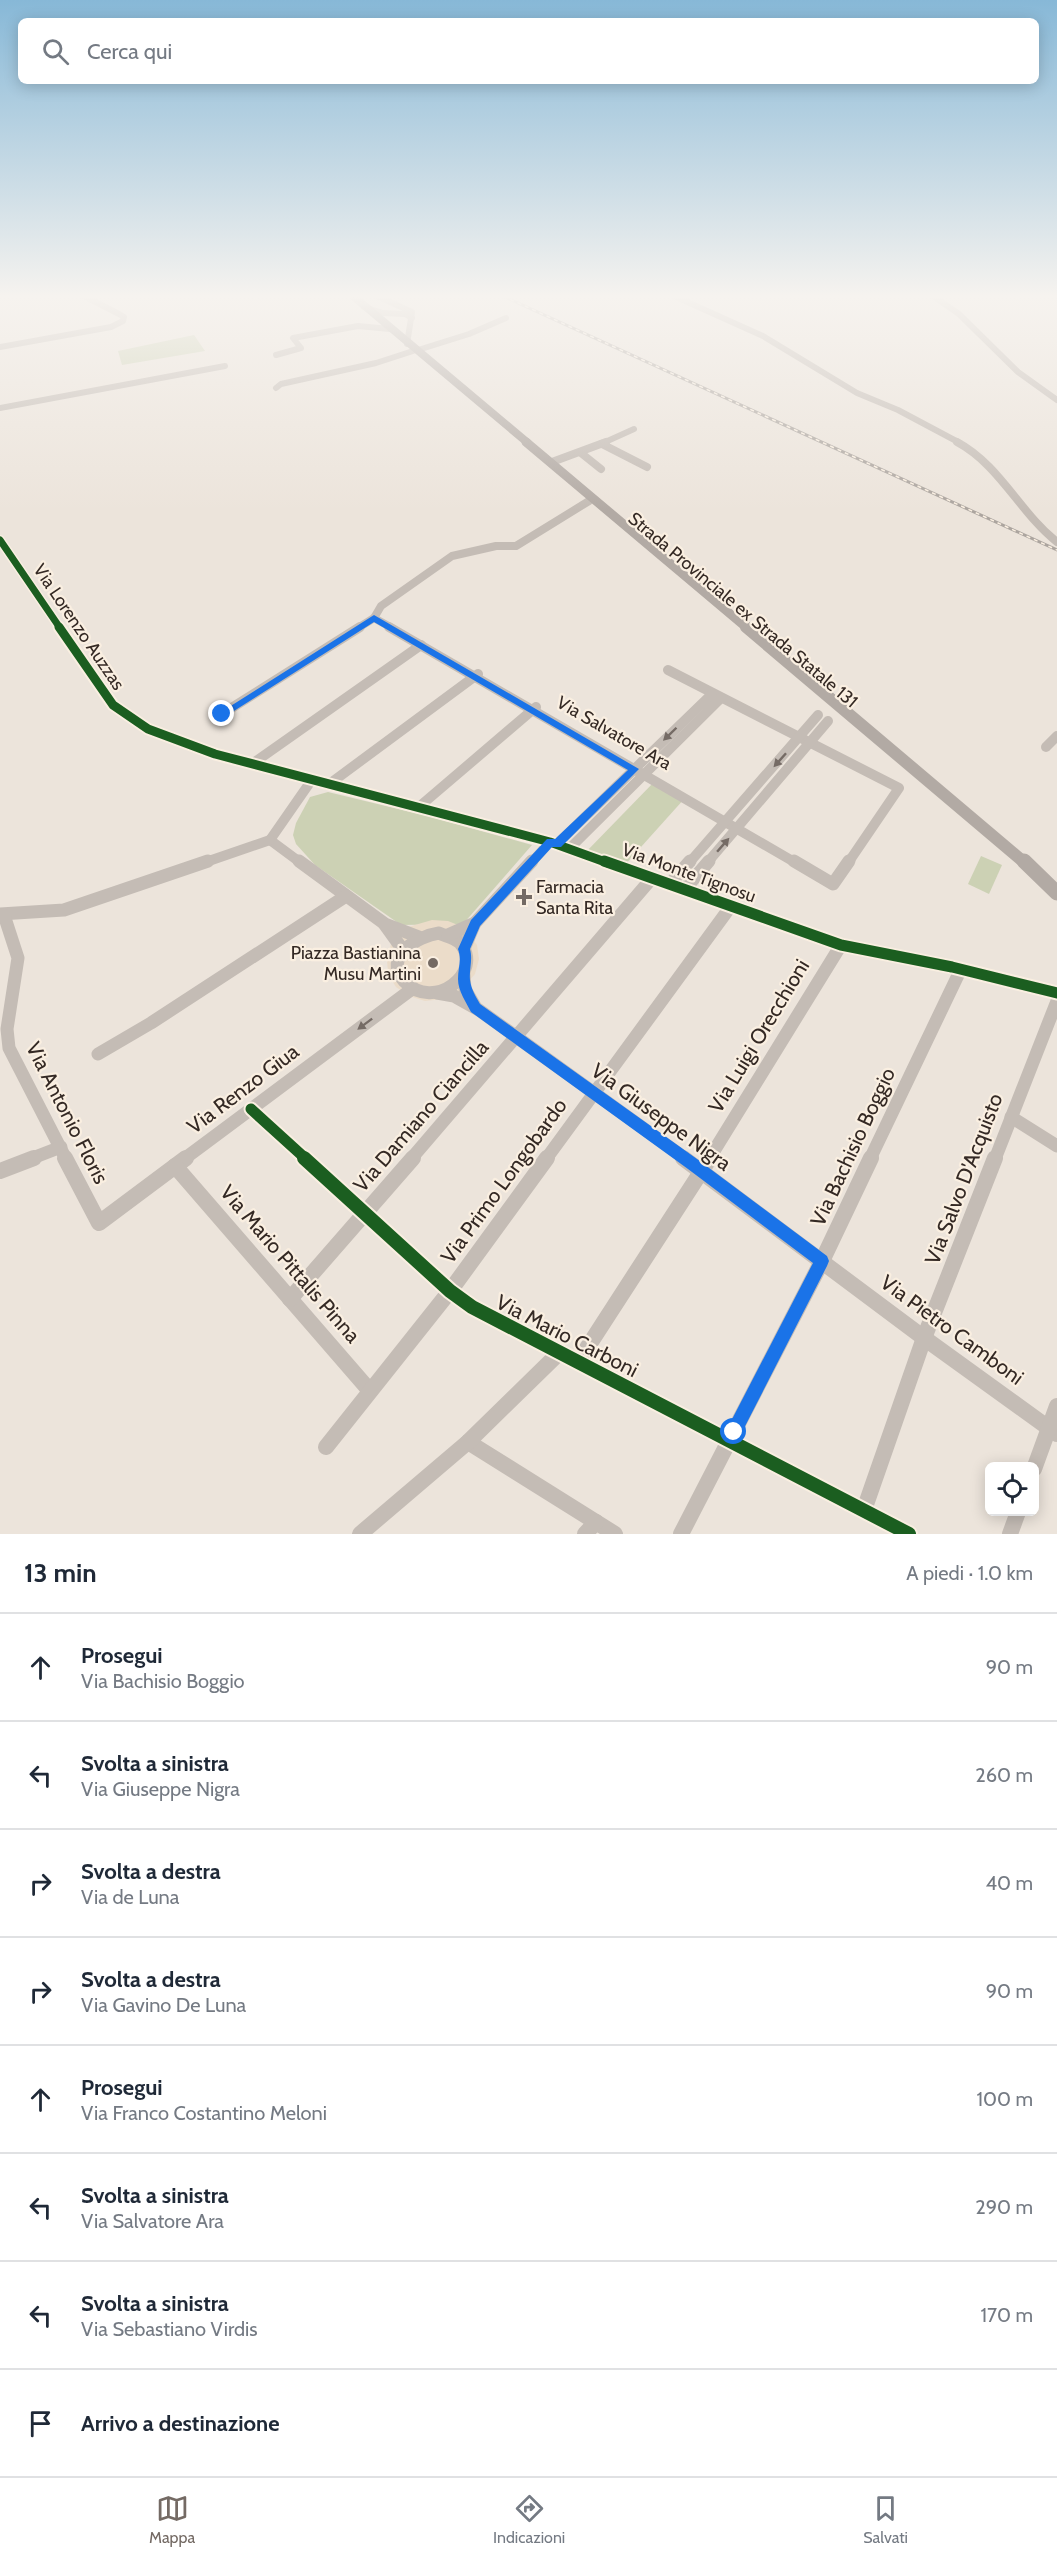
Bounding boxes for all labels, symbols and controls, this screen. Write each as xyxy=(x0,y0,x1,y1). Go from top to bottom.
search box xyxy=(18,18,1039,84)
icon: search xyxy=(39,35,72,68)
text: Cerca qui xyxy=(87,38,172,65)
street label: Strada Provinciale ex Strada Statale 131 xyxy=(624,508,862,712)
street label: Via Lorenzo Auzzas xyxy=(29,560,129,694)
street label: Via Salvatore Ara xyxy=(553,691,676,775)
route end xyxy=(208,700,234,726)
one-way arrow xyxy=(663,727,677,741)
one-way arrow xyxy=(774,752,787,767)
one-way arrow xyxy=(716,837,730,852)
street label: Via Monte Tignosu xyxy=(619,839,759,907)
place label: Farmacia Santa Rita xyxy=(536,876,613,919)
marker: Farmacia Santa Rita xyxy=(517,890,531,904)
place label: Piazza Bastianina Musu Martini xyxy=(291,942,421,985)
street label: Via Luigi Orecchioni xyxy=(703,955,814,1117)
marker: Piazza Bastianina Musu Martini xyxy=(426,956,440,970)
one-way arrow xyxy=(358,1018,374,1030)
street label: Via Damiano Ciancilla xyxy=(348,1035,493,1197)
street label: Via Antonio Floris xyxy=(21,1038,114,1188)
street label: Via Renzo Giua xyxy=(182,1039,303,1139)
street label: Via Giuseppe Nigra xyxy=(586,1057,736,1176)
street label: Via Bachisio Boggio xyxy=(805,1064,900,1230)
street label: Via Salvo D'Acquisto xyxy=(919,1090,1008,1268)
street label: Via Primo Longobardo xyxy=(435,1093,572,1268)
street label: Via Mario Pittalis Pinna xyxy=(215,1180,366,1348)
street label: Via Pietro Camboni xyxy=(876,1269,1029,1390)
street label: Via Mario Carboni xyxy=(492,1289,643,1382)
route start xyxy=(720,1418,746,1444)
map controls xyxy=(985,1462,1039,1516)
button: locate xyxy=(985,1462,1039,1516)
text: 13 min xyxy=(24,1557,97,1589)
text: A piedi · 1.0 km xyxy=(906,1561,1033,1585)
text: Prosegui xyxy=(81,1642,163,1669)
icon: ahead xyxy=(24,1651,57,1684)
text: 90 m xyxy=(986,1655,1033,1679)
text: Via Bachisio Boggio xyxy=(81,1669,245,1693)
text: Svolta a sinistra xyxy=(81,1750,229,1777)
icon: left xyxy=(24,1759,57,1792)
text: 260 m xyxy=(975,1763,1033,1787)
text: Via Giuseppe Nigra xyxy=(81,1777,240,1801)
text: Svolta a destra xyxy=(81,1858,221,1885)
icon: right xyxy=(24,1867,57,1900)
text: 40 m xyxy=(985,1871,1033,1895)
text: Via de Luna xyxy=(81,1885,179,1909)
text: Svolta a destra xyxy=(81,1966,221,1993)
icon: right xyxy=(24,1975,57,2008)
text: 90 m xyxy=(986,1979,1033,2003)
text: Via Gavino De Luna xyxy=(81,1993,246,2017)
text: Prosegui xyxy=(81,2074,163,2101)
icon: ahead xyxy=(24,2083,57,2116)
text: 100 m xyxy=(977,2087,1033,2111)
text: Via Franco Costantino Meloni xyxy=(81,2101,327,2125)
text: Svolta a sinistra xyxy=(81,2182,229,2209)
icon: left xyxy=(24,2191,57,2224)
text: 290 m xyxy=(975,2195,1033,2219)
text: Via Salvatore Ara xyxy=(81,2209,224,2233)
text: Svolta a sinistra xyxy=(81,2290,229,2317)
icon: left xyxy=(24,2299,57,2332)
text: 170 m xyxy=(981,2303,1033,2327)
text: Via Sebastiano Virdis xyxy=(81,2317,258,2341)
icon: arrive xyxy=(24,2407,57,2440)
text: Arrivo a destinazione xyxy=(81,2410,279,2437)
tab: Mappa xyxy=(149,2492,195,2547)
tab: Indicazioni xyxy=(493,2492,565,2547)
tab: Salvati xyxy=(863,2492,908,2547)

